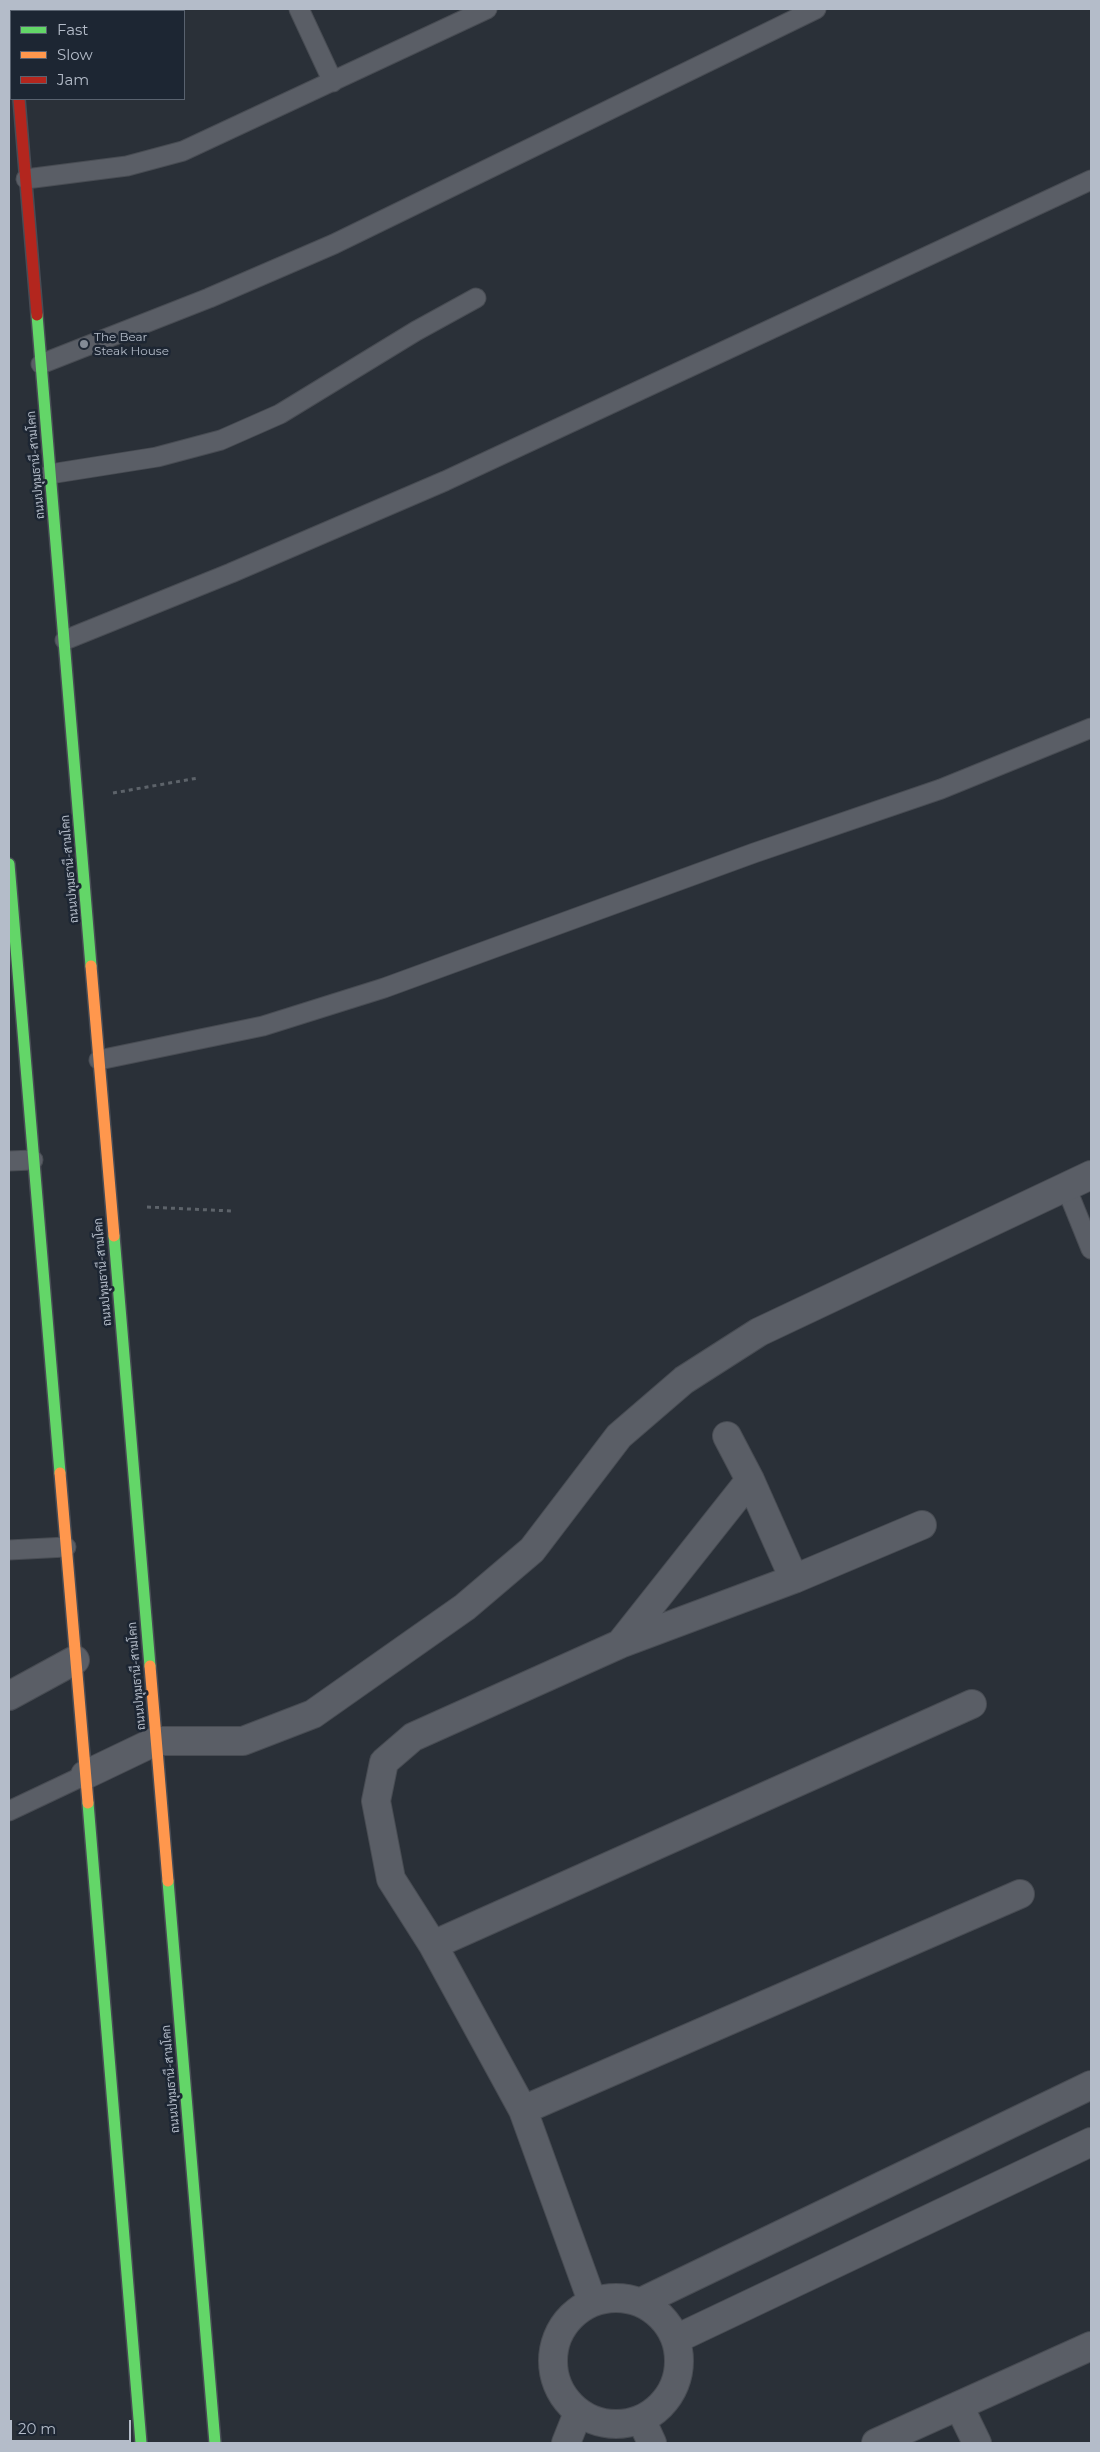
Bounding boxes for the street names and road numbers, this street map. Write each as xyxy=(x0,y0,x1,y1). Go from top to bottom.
street label: ถนนปทุมธานี-สามโคก xyxy=(24,410,48,520)
street label: ถนนปทุมธานี-สามโคก xyxy=(58,814,82,924)
street label: ถนนปทุมธานี-สามโคก xyxy=(91,1217,115,1327)
street label: ถนนปทุมธานี-สามโคก xyxy=(125,1621,149,1731)
street label: ถนนปทุมธานี-สามโคก xyxy=(159,2024,183,2134)

